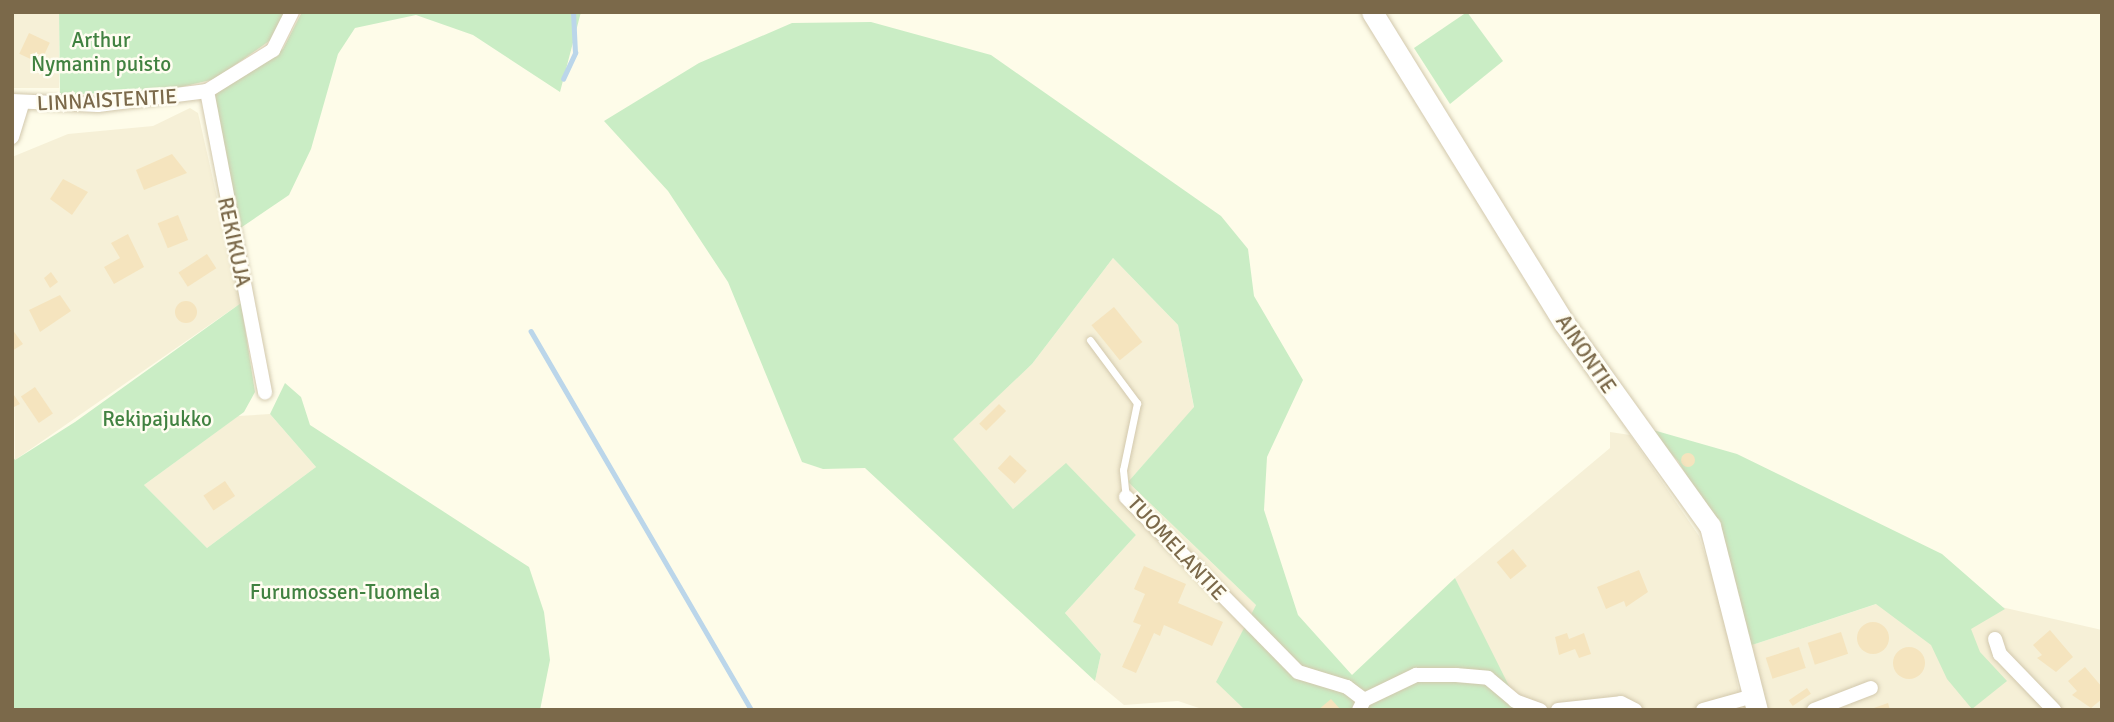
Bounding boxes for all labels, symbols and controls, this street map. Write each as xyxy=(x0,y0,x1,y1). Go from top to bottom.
park label: Arthur Nymanin puisto xyxy=(31,27,171,77)
street label: LINNAISTENTIE xyxy=(36,84,178,116)
street label: REKIKUJA xyxy=(212,195,256,289)
street label: AINONTIE xyxy=(1550,310,1622,398)
park label: Rekipajukko xyxy=(102,406,212,432)
street label: TUOMELANTIE xyxy=(1122,491,1232,605)
park label: Furumossen-Tuomela xyxy=(250,579,440,605)

